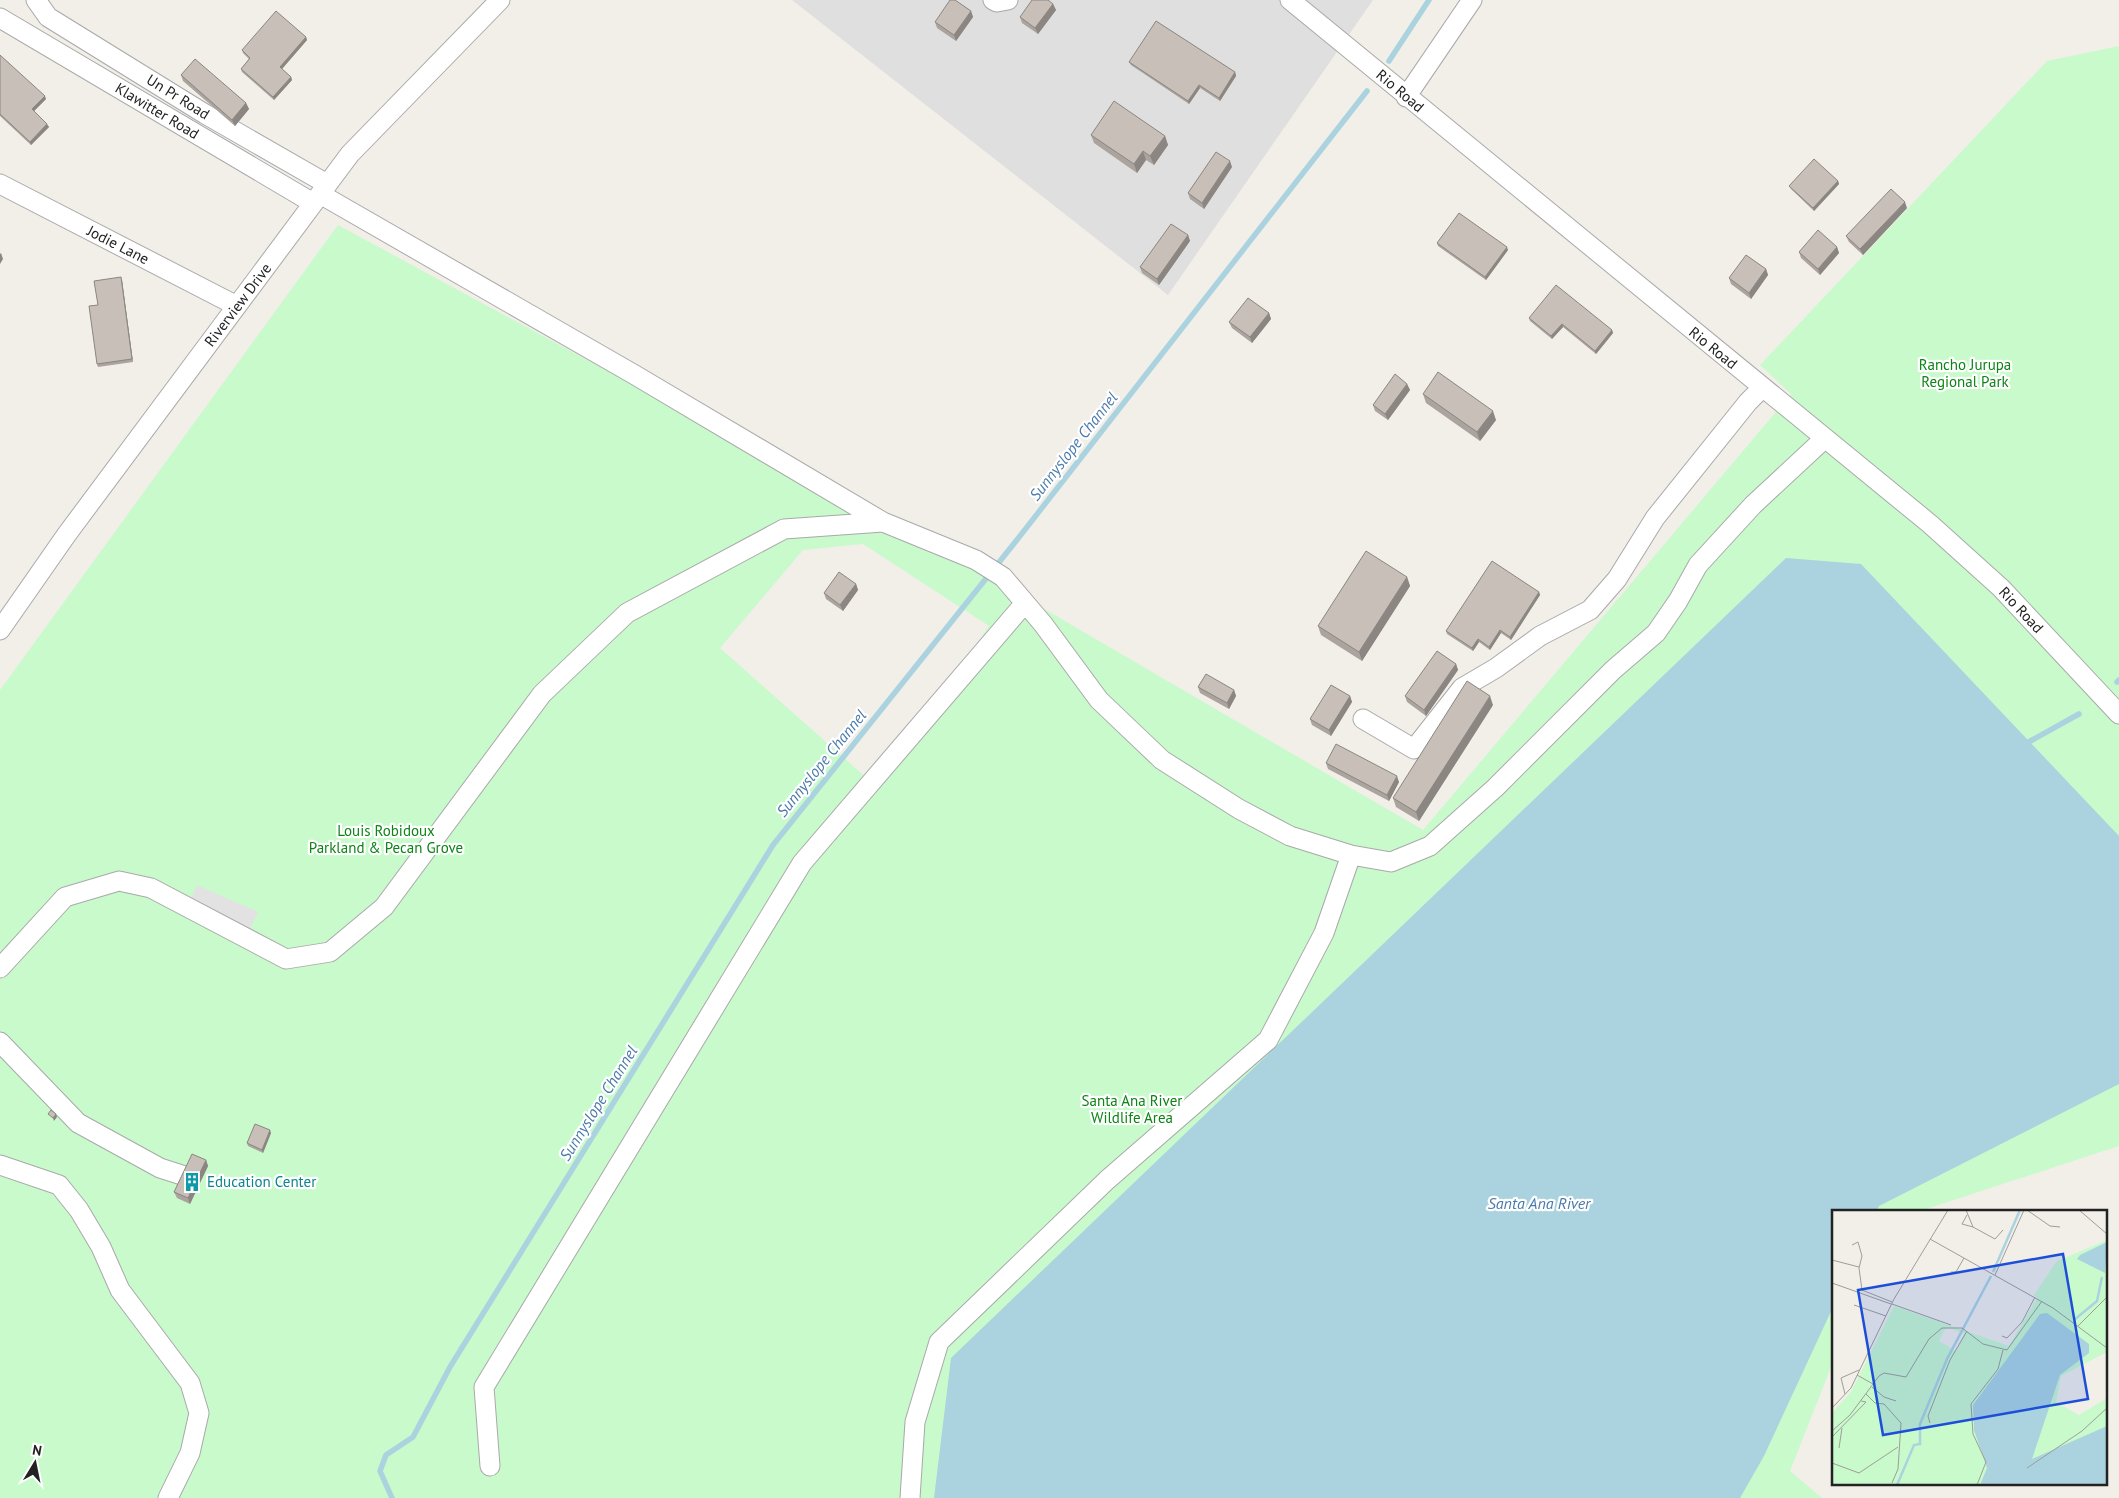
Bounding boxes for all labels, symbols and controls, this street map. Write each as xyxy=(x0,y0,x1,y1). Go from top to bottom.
street label: Rio Road xyxy=(1372,65,1428,116)
street label: Un Pr Road xyxy=(143,70,213,123)
street label: Klawitter Road xyxy=(112,78,203,143)
street label: Jodie Lane xyxy=(83,220,152,268)
street label: Riverview Drive xyxy=(200,259,275,350)
street label: Rio Road xyxy=(1685,322,1741,373)
park label: Rancho Jurupa Regional Park xyxy=(1919,355,2011,391)
water label: Sunnyslope Channel xyxy=(1025,387,1122,504)
street label: Rio Road xyxy=(1995,582,2048,637)
water label: Sunnyslope Channel xyxy=(772,705,871,821)
park label: Louis Robidoux Parkland & Pecan Grove xyxy=(309,821,463,857)
water label: Sunnyslope Channel xyxy=(555,1041,642,1164)
park label: Santa Ana River Wildlife Area xyxy=(1082,1091,1182,1127)
building icon: Education Center xyxy=(181,1171,203,1193)
place label: Education Center xyxy=(207,1172,316,1191)
water label: Santa Ana River xyxy=(1488,1193,1592,1213)
inset map xyxy=(1832,1210,2106,1486)
north arrow xyxy=(10,1438,60,1488)
text: N xyxy=(31,1441,43,1460)

